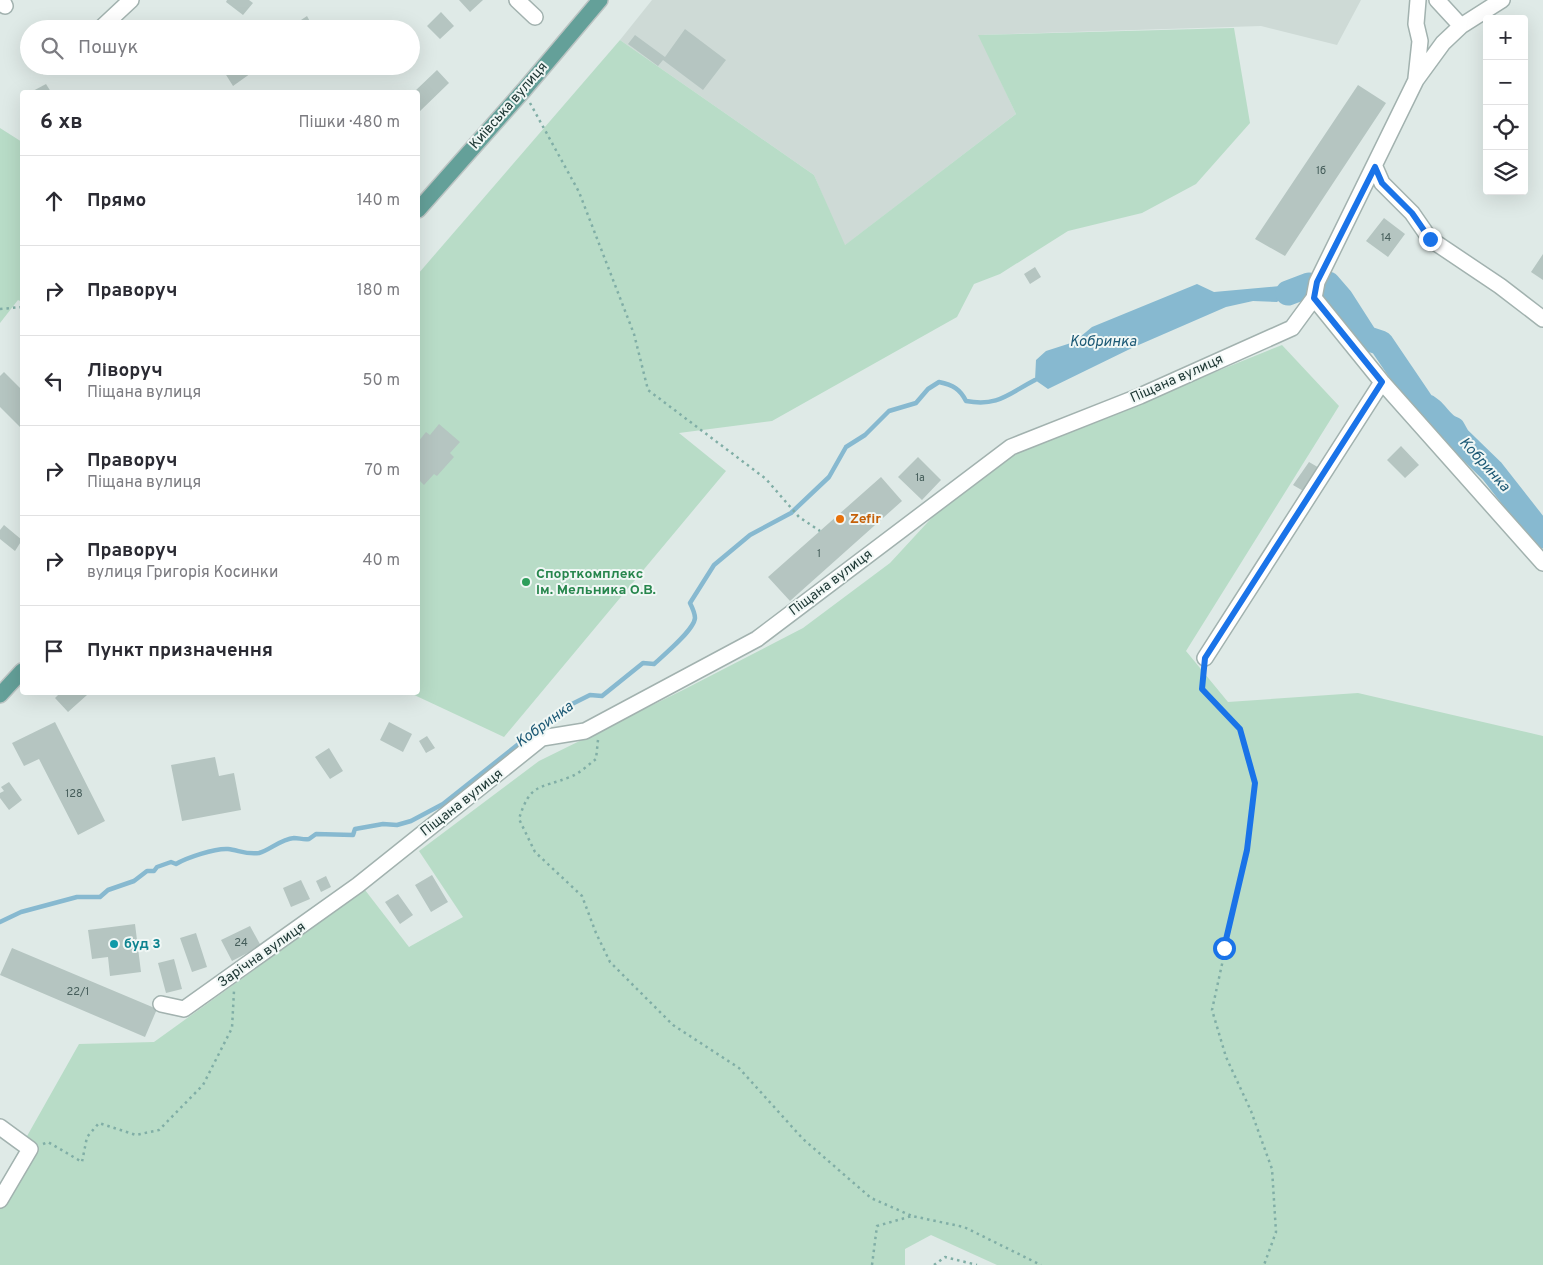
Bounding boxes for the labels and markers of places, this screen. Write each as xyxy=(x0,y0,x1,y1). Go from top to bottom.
place label: Zefir xyxy=(850,511,881,528)
marker: Zefir xyxy=(834,513,846,525)
place label: Спорткомплекс ім. Мельника О.В. xyxy=(536,566,656,599)
marker: Спорткомплекс ім. Мельника О.В. xyxy=(520,576,532,588)
place label: буд 3 xyxy=(124,936,161,953)
marker: буд 3 xyxy=(108,938,120,950)

